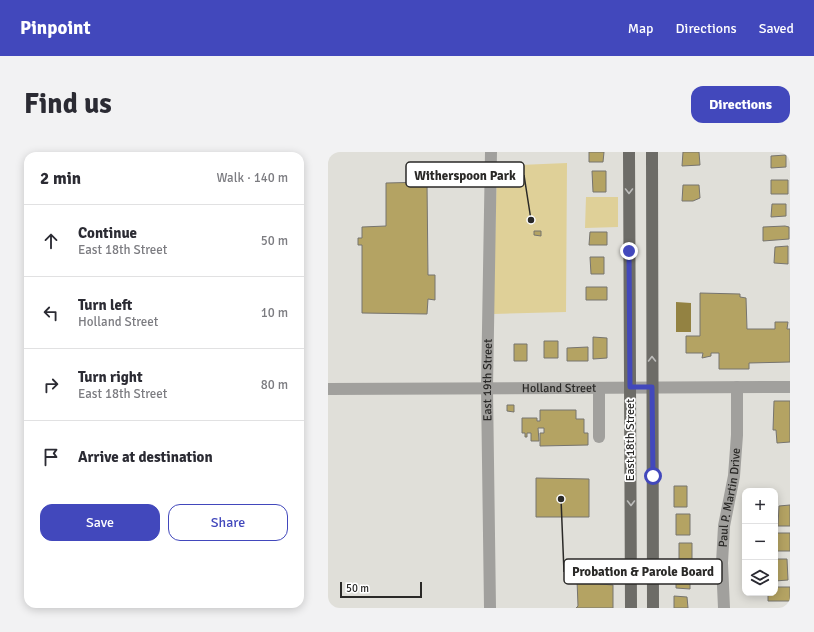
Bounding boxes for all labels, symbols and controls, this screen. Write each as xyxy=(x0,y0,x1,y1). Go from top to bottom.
text: Pinpoint xyxy=(20,16,91,40)
text: Map xyxy=(628,20,654,37)
text: Directions xyxy=(676,20,737,37)
text: Saved xyxy=(759,20,794,37)
button: Directions xyxy=(691,86,790,123)
text: Find us xyxy=(24,87,112,121)
callout: Witherspoon Park xyxy=(406,162,524,187)
text: 2 min xyxy=(40,168,81,189)
text: Witherspoon Park xyxy=(414,168,516,184)
text: Walk · 140 m xyxy=(217,170,288,186)
one-way arrow xyxy=(625,188,633,194)
text: Continue xyxy=(78,224,137,242)
icon: ahead xyxy=(40,230,62,252)
text: 50 m xyxy=(261,233,288,249)
text: East 18th Street xyxy=(78,242,167,258)
route end xyxy=(620,242,638,260)
text: Turn left xyxy=(78,296,132,314)
icon: left xyxy=(40,302,62,324)
text: 10 m xyxy=(261,305,288,321)
text: Holland Street xyxy=(78,314,158,330)
street label: East 19th Street xyxy=(480,339,496,421)
one-way arrow xyxy=(648,356,656,362)
text: Turn right xyxy=(78,368,143,386)
icon: right xyxy=(40,374,62,396)
text: 80 m xyxy=(261,377,288,393)
street label: Holland Street xyxy=(522,381,596,396)
text: East 18th Street xyxy=(78,386,167,402)
street label: East 18th Street xyxy=(623,399,638,481)
icon: arrive xyxy=(40,446,62,468)
street label: Paul P. Martin Drive xyxy=(716,447,744,548)
text: Arrive at destination xyxy=(78,448,213,466)
route start xyxy=(644,467,662,485)
map controls xyxy=(742,488,778,596)
button: + xyxy=(742,488,778,524)
one-way arrow xyxy=(627,500,635,506)
button: Save xyxy=(40,504,160,541)
button: Share xyxy=(168,504,288,541)
button: − xyxy=(742,524,778,560)
callout: Probation & Parole Board xyxy=(564,559,722,584)
button: layers xyxy=(742,560,778,596)
text: Probation & Parole Board xyxy=(572,564,714,580)
scale bar xyxy=(340,580,422,599)
text: 50 m xyxy=(346,582,369,595)

